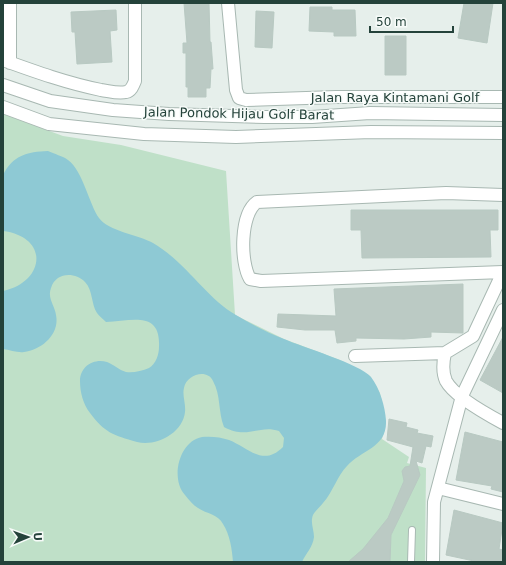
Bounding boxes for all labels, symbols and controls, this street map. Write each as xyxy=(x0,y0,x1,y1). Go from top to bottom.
scale bar xyxy=(370,8,453,34)
text: 50 m xyxy=(376,15,407,29)
street label: Jalan Raya Kintamani Golf xyxy=(310,90,480,105)
street label: Jalan Pondok Hijau Golf Barat xyxy=(143,104,334,123)
north arrow xyxy=(8,517,48,557)
text: U xyxy=(31,532,44,541)

